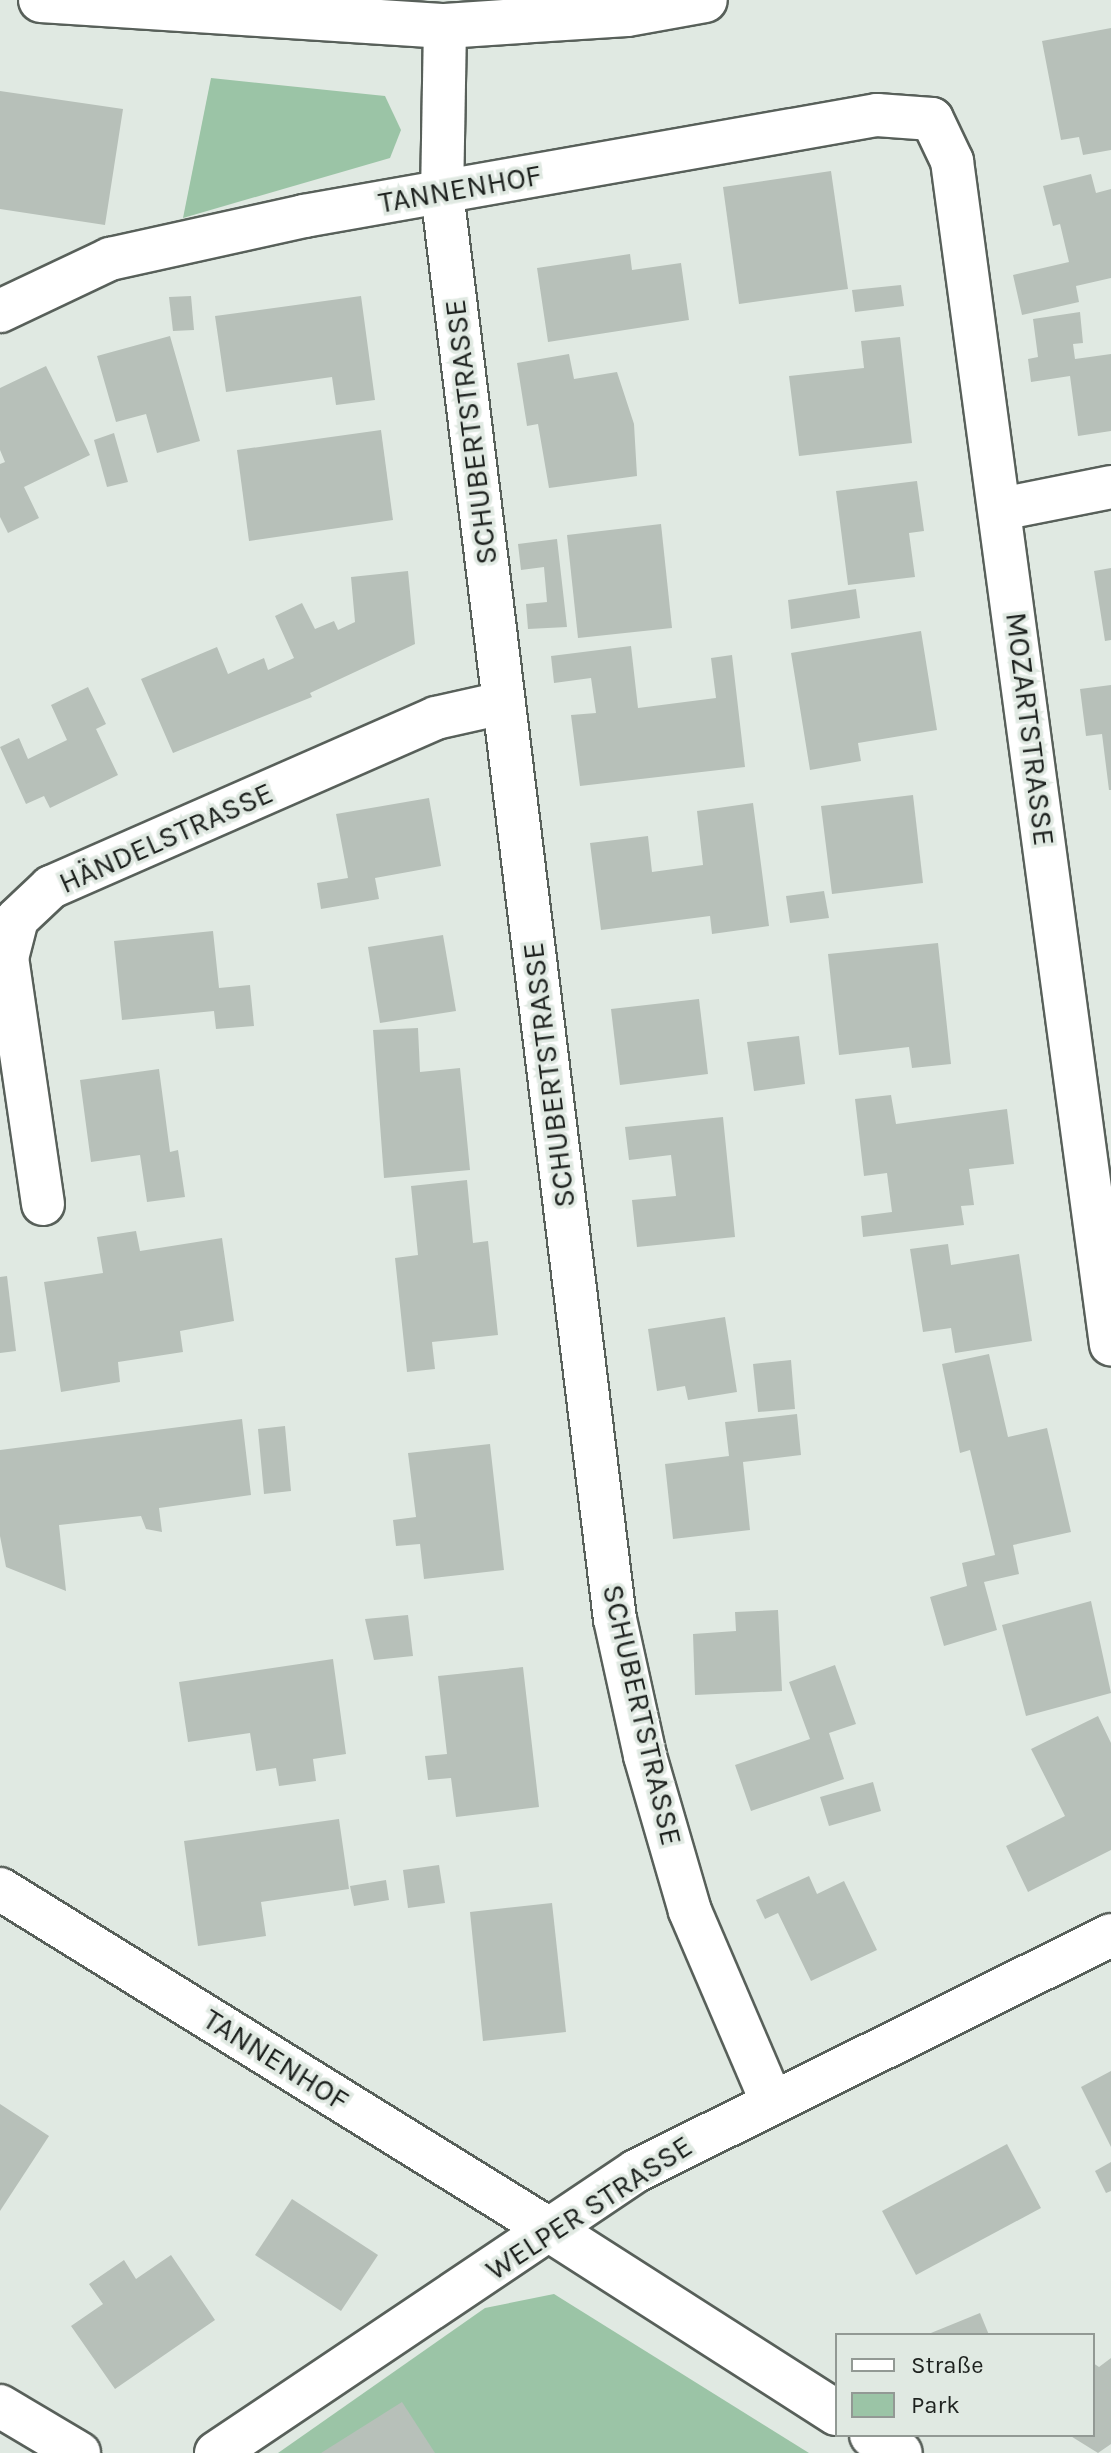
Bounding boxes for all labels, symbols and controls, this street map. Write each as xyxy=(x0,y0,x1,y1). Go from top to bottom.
street label: TANNENHOF xyxy=(376,157,544,221)
street label: SCHUBERTSTRASSE xyxy=(437,297,505,567)
street label: MOZARTSTRASSE xyxy=(998,610,1062,848)
street label: HÄNDELSTRASSE xyxy=(53,775,279,901)
street label: SCHUBERTSTRASSE xyxy=(515,940,583,1210)
street label: SCHUBERTSTRASSE xyxy=(594,1581,690,1849)
street label: TANNENHOF xyxy=(197,2001,355,2119)
street label: WELPER STRASSE xyxy=(479,2128,699,2288)
legend xyxy=(835,2333,1095,2437)
text: Straße xyxy=(911,2351,983,2379)
text: Park xyxy=(911,2391,960,2419)

